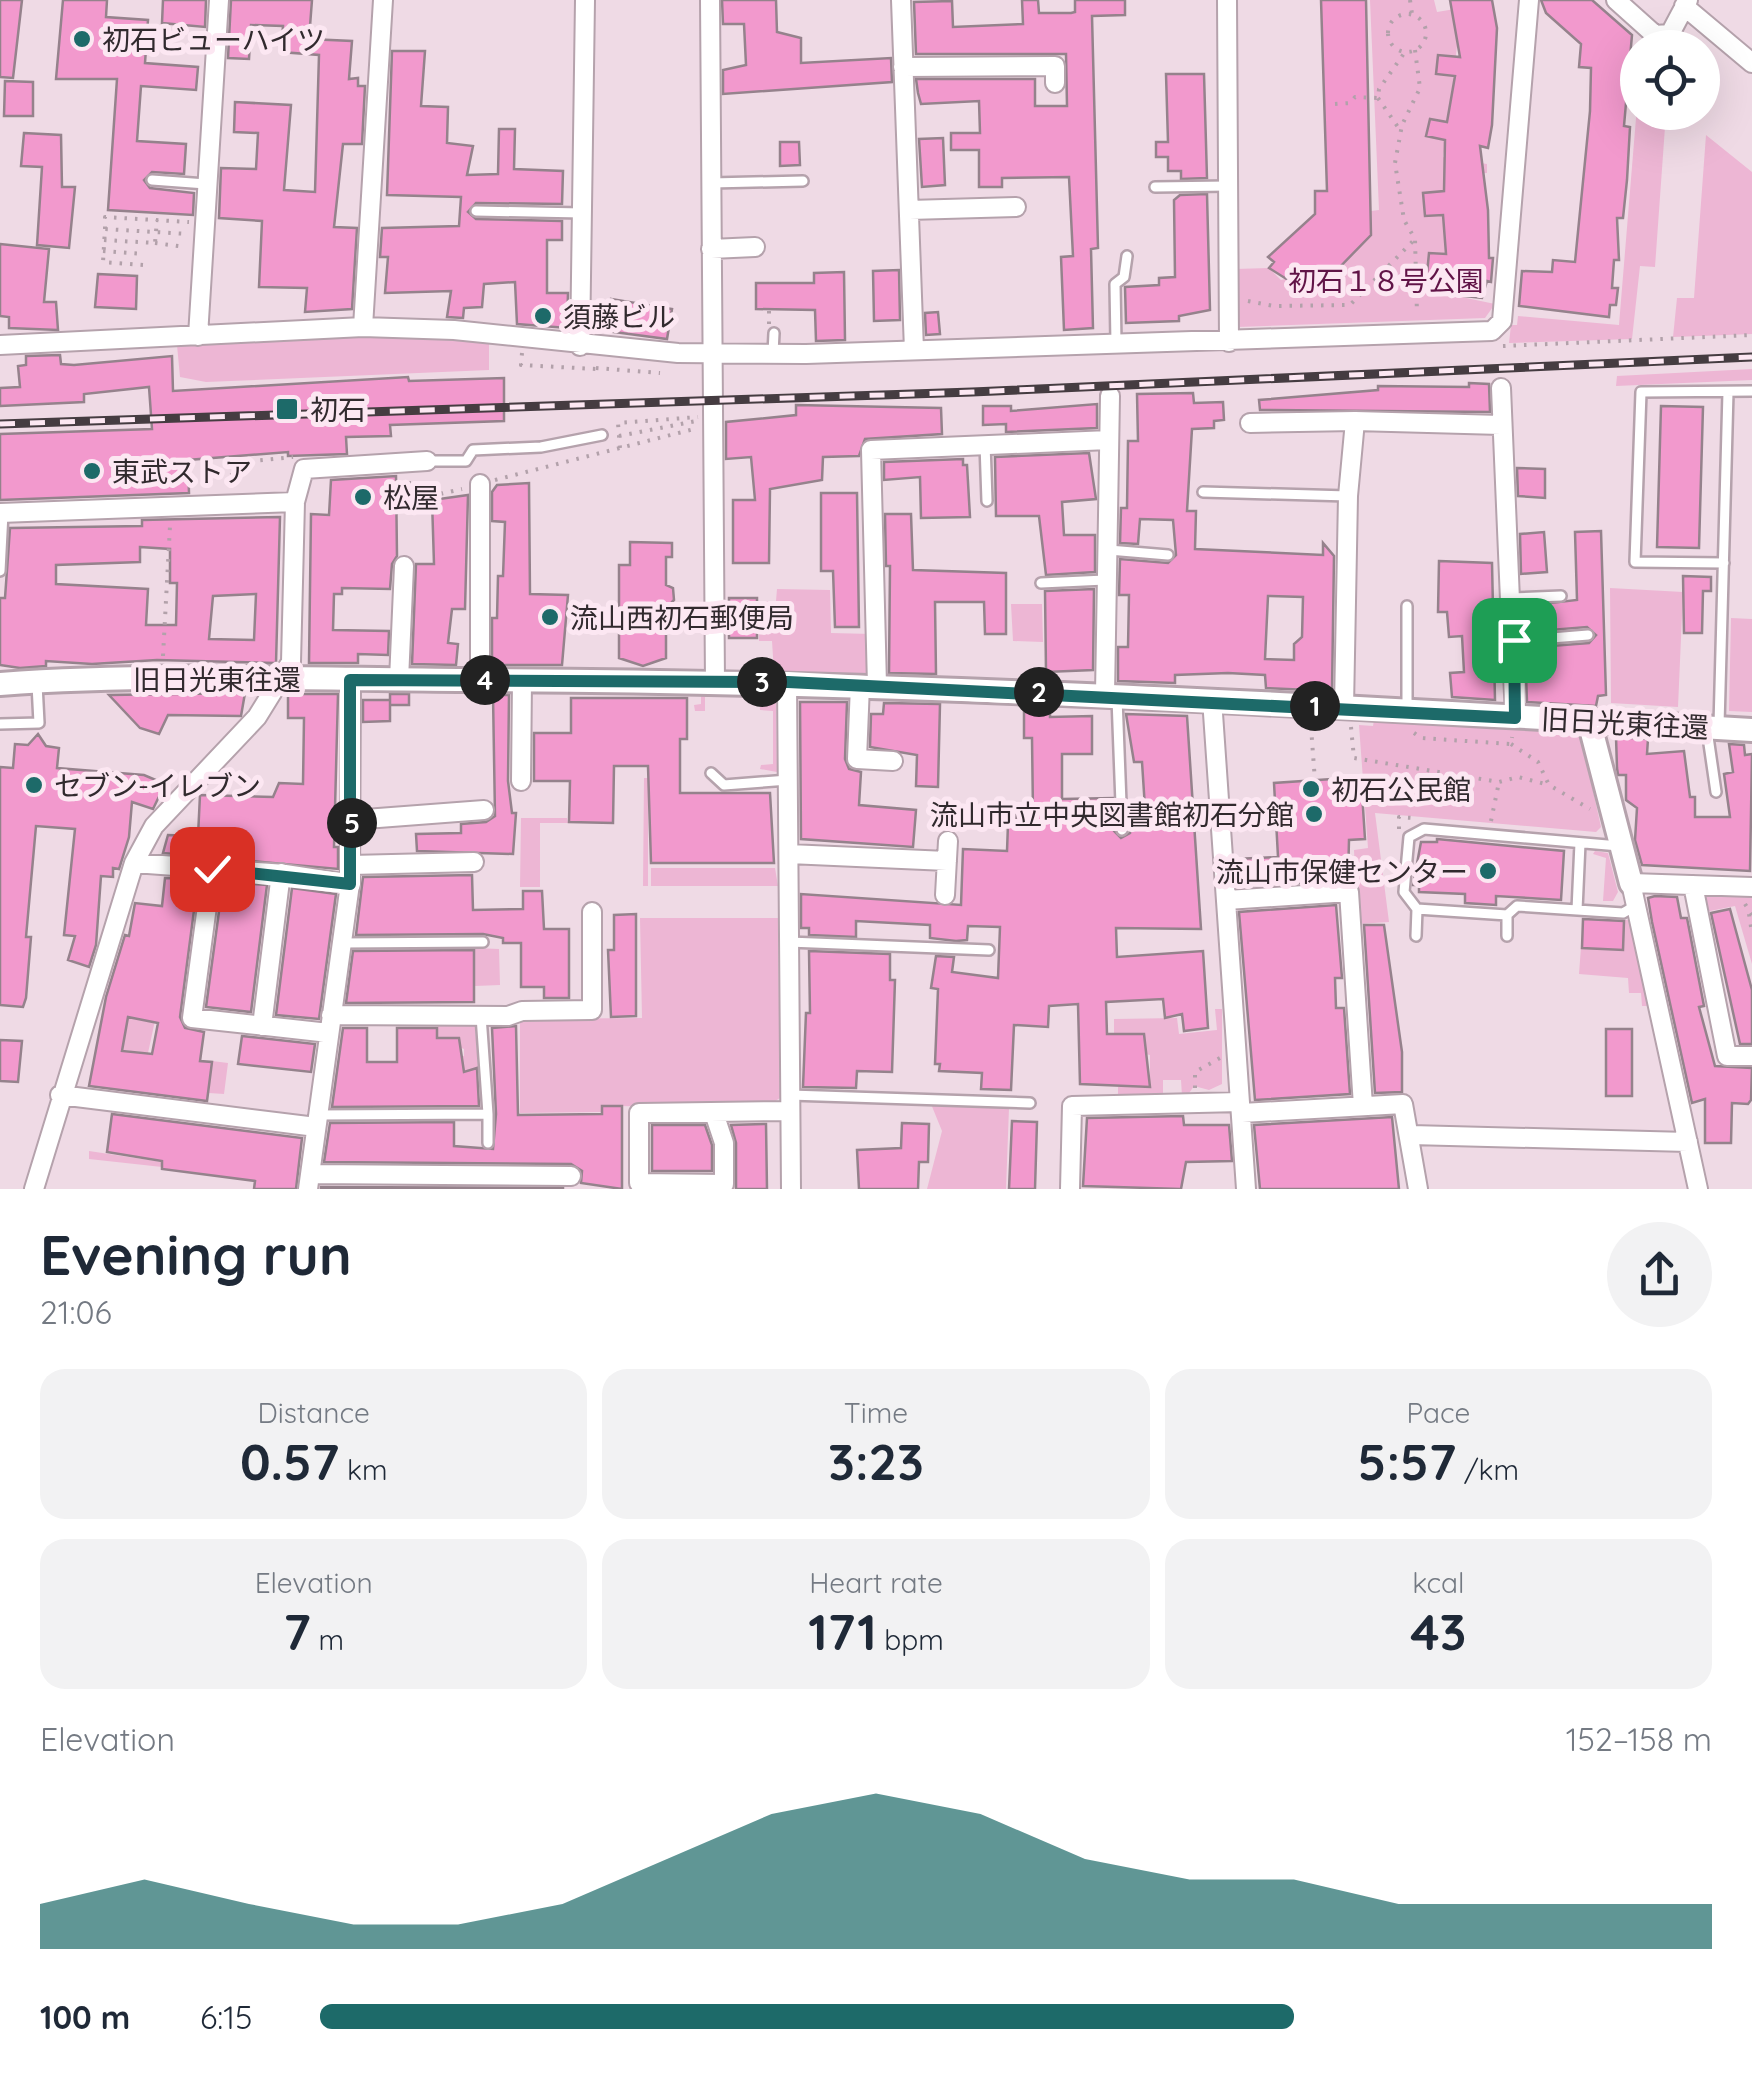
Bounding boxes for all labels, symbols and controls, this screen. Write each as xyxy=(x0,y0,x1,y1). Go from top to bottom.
place label: 初石ビューハイツ xyxy=(102,22,325,57)
marker: 初石ビューハイツ xyxy=(71,28,93,50)
map controls xyxy=(1620,30,1720,130)
button: locate xyxy=(1620,30,1720,130)
park label: 初石１８号公園 xyxy=(1288,263,1484,298)
place label: 須藤ビル xyxy=(563,299,675,334)
marker: 須藤ビル xyxy=(532,305,554,327)
place label: 初石 xyxy=(310,392,366,427)
marker: 初石 xyxy=(274,396,300,422)
place label: 東武ストア xyxy=(112,454,252,489)
marker: 東武ストア xyxy=(81,460,103,482)
place label: 松屋 xyxy=(383,480,439,515)
marker: 松屋 xyxy=(352,486,374,508)
pin xyxy=(1472,598,1557,683)
place label: 流山西初石郵便局 xyxy=(570,600,794,635)
marker: 流山西初石郵便局 xyxy=(539,606,561,628)
icon: arrive xyxy=(1487,613,1542,668)
pin: 4 xyxy=(460,655,510,705)
pin: 3 xyxy=(737,657,787,707)
street label: 旧日光東往還 xyxy=(133,662,301,697)
text: 4 xyxy=(477,662,493,697)
text: 3 xyxy=(754,664,770,699)
pin: 2 xyxy=(1014,667,1064,717)
text: 2 xyxy=(1031,674,1047,709)
pin: 1 xyxy=(1290,681,1340,731)
text: 1 xyxy=(1310,688,1320,723)
street label: 旧日光東往還 xyxy=(1540,701,1710,745)
place label: セブン-イレブン xyxy=(54,768,261,803)
place label: 初石公民館 xyxy=(1331,772,1471,807)
marker: セブン-イレブン xyxy=(23,774,45,796)
marker: 初石公民館 xyxy=(1300,778,1322,800)
place label: 流山市立中央図書館初石分館 xyxy=(930,797,1294,832)
pin: 5 xyxy=(327,798,377,848)
marker: 流山市立中央図書館初石分館 xyxy=(1303,803,1325,825)
text: 5 xyxy=(344,805,360,840)
pin xyxy=(170,827,255,912)
icon: check xyxy=(185,842,240,897)
place label: 流山市保健センター xyxy=(1216,854,1468,889)
marker: 流山市保健センター xyxy=(1477,860,1499,882)
text: Evening run xyxy=(40,1220,352,1289)
button: share xyxy=(1607,1222,1712,1327)
text: 21:06 xyxy=(40,1292,112,1332)
text: Distance xyxy=(258,1395,370,1430)
text: Time xyxy=(844,1395,908,1430)
text: Pace xyxy=(1406,1395,1470,1430)
text: 0.57 xyxy=(240,1430,339,1493)
text: 3:23 xyxy=(828,1430,924,1493)
text: 5:57 xyxy=(1358,1430,1456,1493)
text: km xyxy=(339,1452,387,1487)
text: /km xyxy=(1456,1452,1519,1487)
text: Elevation xyxy=(255,1565,373,1600)
text: Heart rate xyxy=(809,1565,943,1600)
text: kcal xyxy=(1412,1565,1464,1600)
text: 7 xyxy=(283,1600,311,1663)
text: 171 xyxy=(808,1600,877,1663)
text: 43 xyxy=(1410,1600,1466,1663)
text: m xyxy=(311,1622,344,1657)
text: bpm xyxy=(877,1622,944,1657)
text: Elevation xyxy=(40,1719,175,1759)
text: 152–158 m xyxy=(1566,1719,1712,1759)
text: 100 m xyxy=(40,1997,130,2037)
text: 6:15 xyxy=(200,1997,252,2037)

